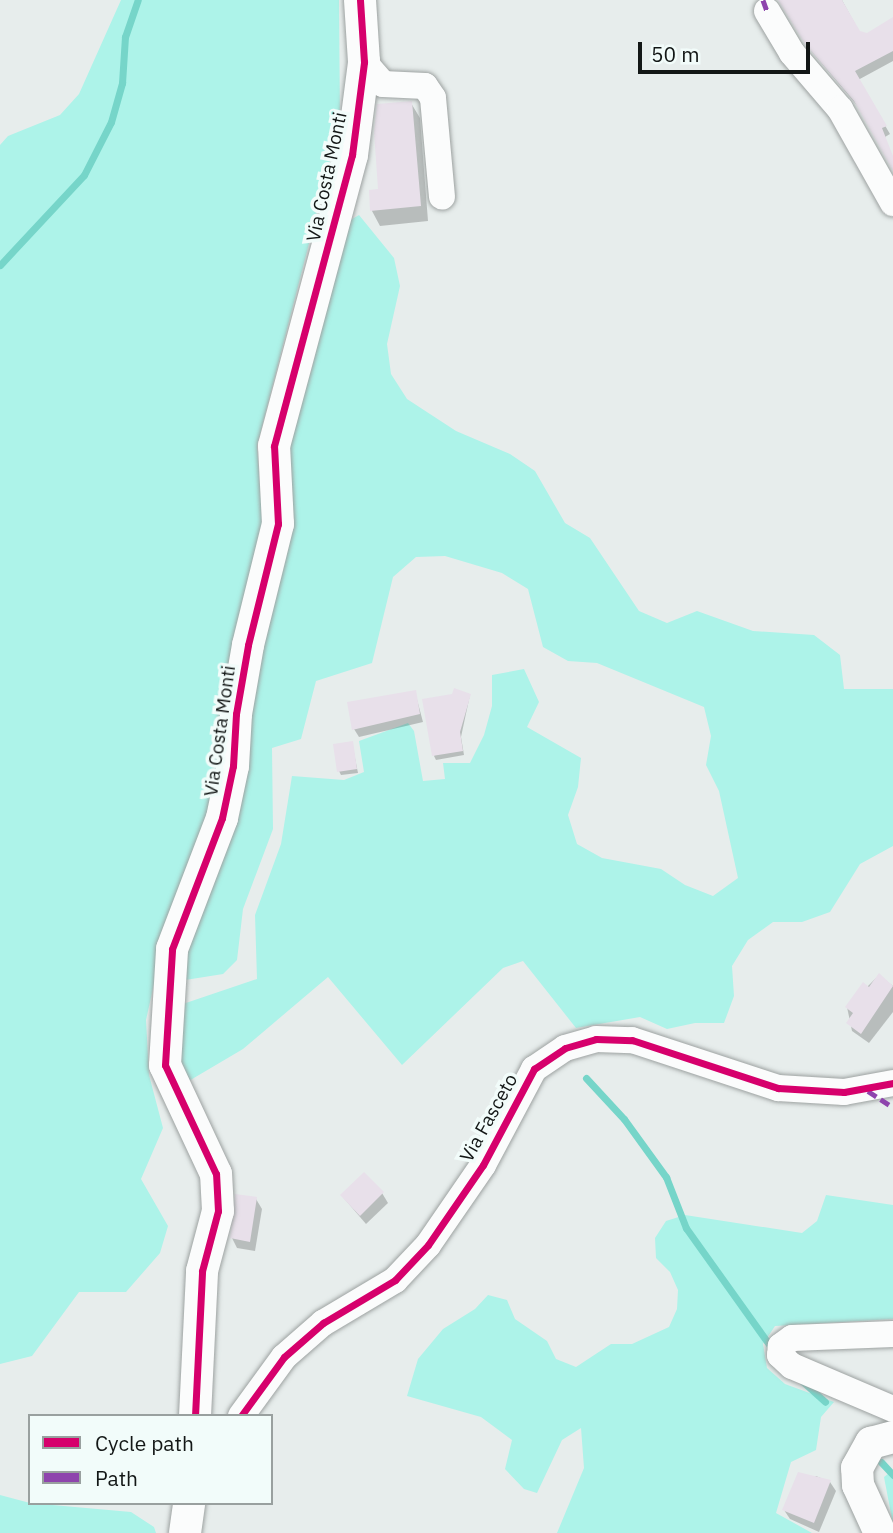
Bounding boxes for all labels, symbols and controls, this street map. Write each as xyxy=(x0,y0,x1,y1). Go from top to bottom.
scale bar xyxy=(641,28,812,72)
text: 50 m xyxy=(651,40,700,68)
street label: Via Costa Monti xyxy=(302,110,352,244)
street label: Via Costa Monti xyxy=(200,664,240,798)
street label: Via Fasceto xyxy=(455,1070,523,1166)
legend xyxy=(28,1414,273,1505)
text: Cycle path xyxy=(95,1429,194,1457)
text: Path xyxy=(95,1464,138,1492)

